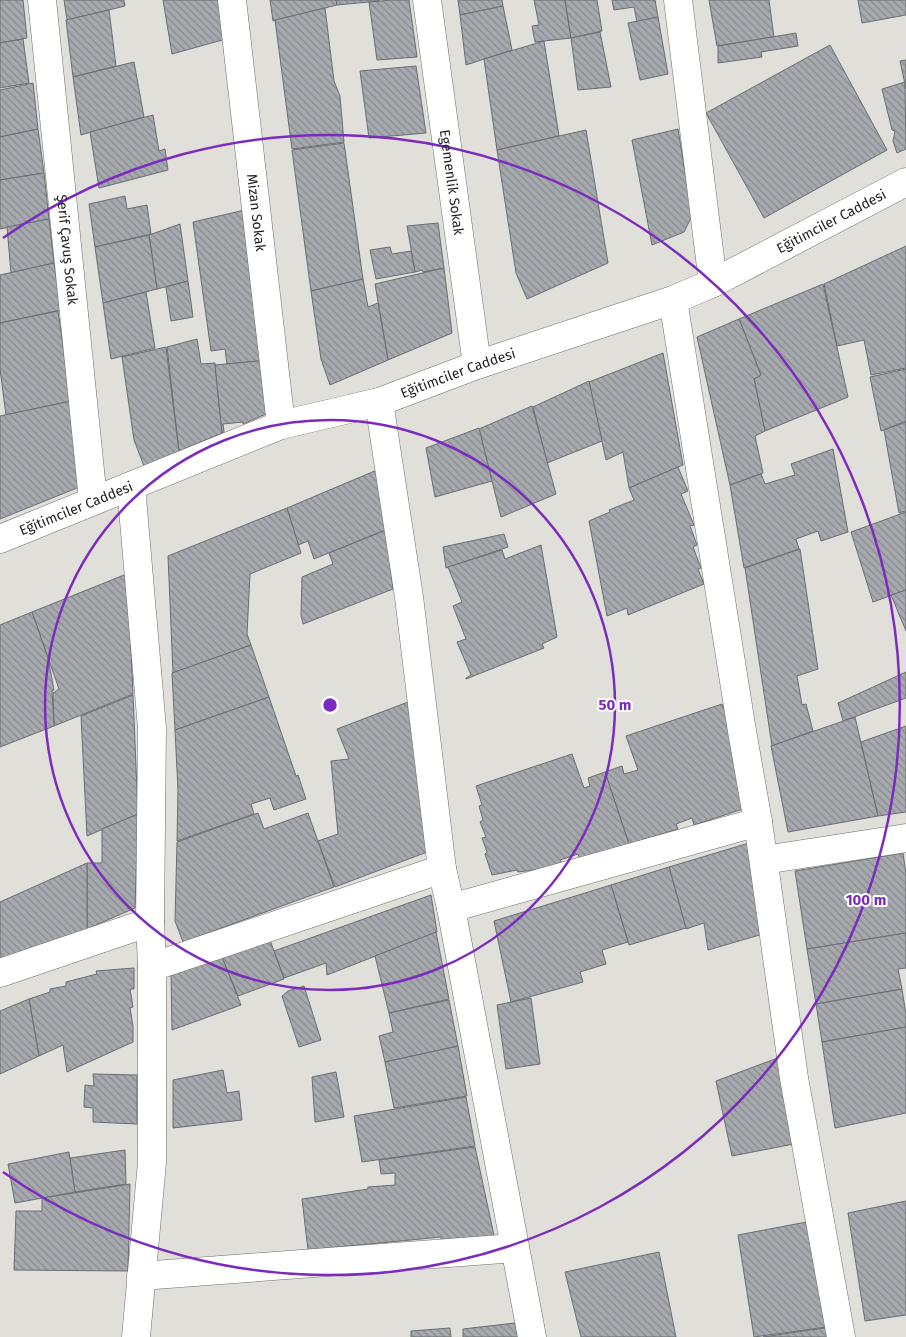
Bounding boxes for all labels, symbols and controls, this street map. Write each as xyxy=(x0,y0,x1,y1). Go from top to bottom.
street label: Egemenlik Sokak xyxy=(436,129,467,237)
street label: Mizan Sokak xyxy=(243,173,269,253)
street label: Eğitimciler Caddesi xyxy=(774,186,889,257)
street label: Şerif Çavuş Sokak xyxy=(53,194,81,307)
street label: Eğitimciler Caddesi xyxy=(398,345,518,402)
street label: Eğitimciler Caddesi xyxy=(17,478,136,539)
centre of rings xyxy=(321,696,339,714)
text: 50 m xyxy=(598,696,632,714)
text: 100 m xyxy=(846,891,886,909)

